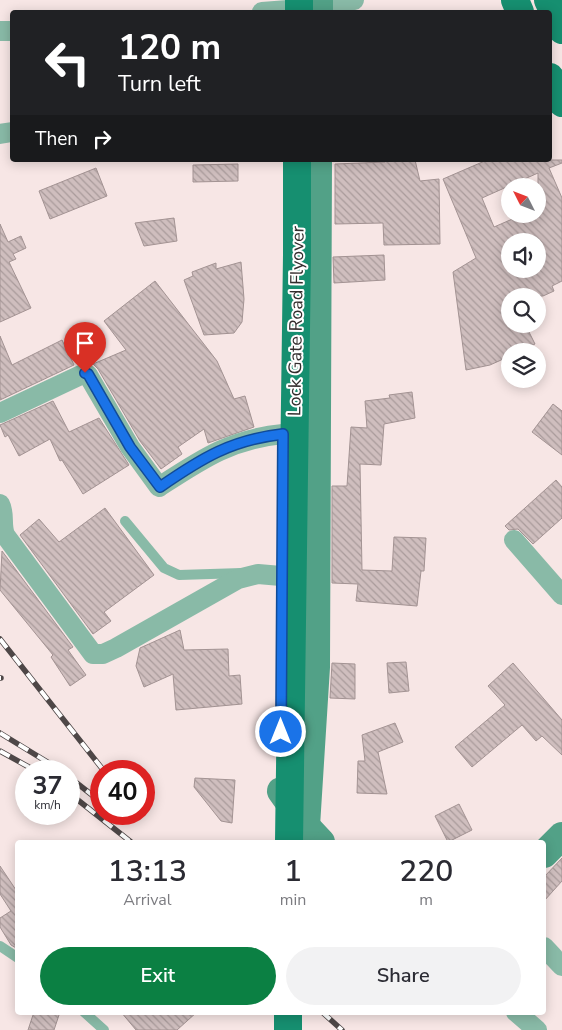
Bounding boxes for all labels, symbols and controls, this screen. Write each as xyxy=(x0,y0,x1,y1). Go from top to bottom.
text: 120 m xyxy=(118,24,221,71)
icon: left xyxy=(35,30,100,95)
text: Turn left xyxy=(118,69,201,99)
icon: right xyxy=(88,125,116,153)
text: Then xyxy=(35,126,78,152)
north arrow xyxy=(501,178,546,222)
map controls xyxy=(501,178,546,388)
street label: Lock Gate Road Flyover xyxy=(282,225,310,416)
button: sound xyxy=(501,233,546,278)
button: search xyxy=(501,288,546,333)
pin xyxy=(64,322,106,373)
icon: arrive xyxy=(71,329,99,357)
button: layers xyxy=(501,343,546,388)
position arrow xyxy=(254,705,306,757)
speed limit sign: 40 xyxy=(90,760,155,825)
text: 37 xyxy=(32,769,63,803)
text: km/h xyxy=(34,797,61,813)
text: 13:13 xyxy=(108,851,187,892)
text: 1 xyxy=(284,851,302,892)
text: 220 xyxy=(399,851,453,892)
text: Arrival xyxy=(123,889,171,911)
text: min xyxy=(280,889,306,911)
text: m xyxy=(419,889,433,911)
button: Exit xyxy=(40,947,276,1005)
button: Share xyxy=(286,947,521,1005)

